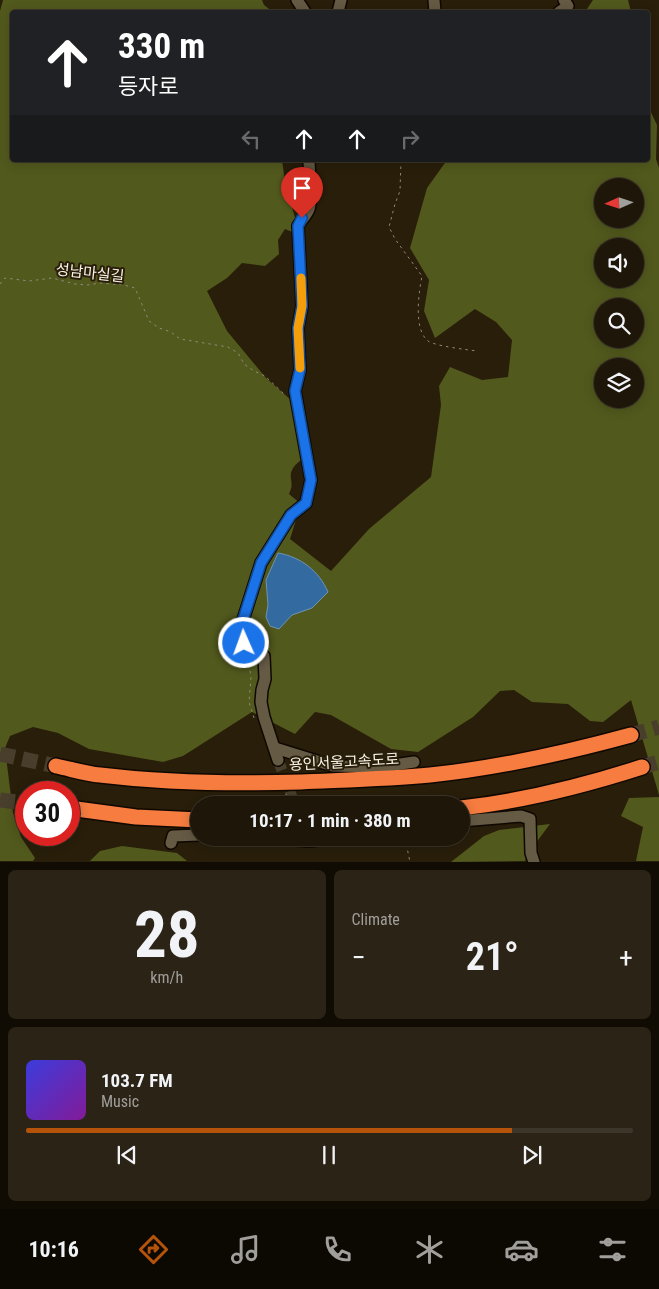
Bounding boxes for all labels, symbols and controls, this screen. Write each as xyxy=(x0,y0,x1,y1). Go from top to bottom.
text: 330 m xyxy=(118,26,205,67)
icon: ahead xyxy=(35,30,100,95)
text: 등자로 xyxy=(118,74,179,99)
icon: left xyxy=(237,125,265,153)
icon: ahead xyxy=(290,125,318,153)
icon: ahead xyxy=(343,125,371,153)
icon: right xyxy=(396,125,424,153)
pin xyxy=(281,167,323,218)
icon: arrive xyxy=(288,174,316,202)
north arrow xyxy=(594,178,644,228)
map controls xyxy=(594,178,644,408)
button: sound xyxy=(594,238,644,288)
street label: 성남마실길 xyxy=(55,260,125,286)
button: search xyxy=(594,298,644,348)
button: layers xyxy=(594,358,644,408)
position arrow xyxy=(217,616,269,668)
street label: 용인서울고속도로 xyxy=(288,750,400,774)
speed limit sign: 30 xyxy=(15,781,80,846)
text: 10:17 · 1 min · 380 m xyxy=(249,809,411,832)
text: 28 xyxy=(134,897,200,973)
text: Climate xyxy=(352,910,400,929)
text: 21° xyxy=(466,935,519,979)
text: − xyxy=(352,941,366,974)
text: + xyxy=(619,941,633,974)
text: km/h xyxy=(150,968,183,987)
text: 103.7 FM xyxy=(101,1069,173,1092)
text: Music xyxy=(101,1092,139,1111)
icon: previous xyxy=(113,1141,141,1169)
icon: pause xyxy=(315,1141,343,1169)
icon: next xyxy=(518,1141,546,1169)
icon: directions xyxy=(136,1232,171,1267)
icon: music xyxy=(228,1232,263,1267)
icon: phone xyxy=(320,1232,355,1267)
icon: climate xyxy=(412,1232,447,1267)
icon: car xyxy=(504,1232,539,1267)
icon: filters xyxy=(595,1232,630,1267)
text: 10:16 xyxy=(28,1237,79,1262)

